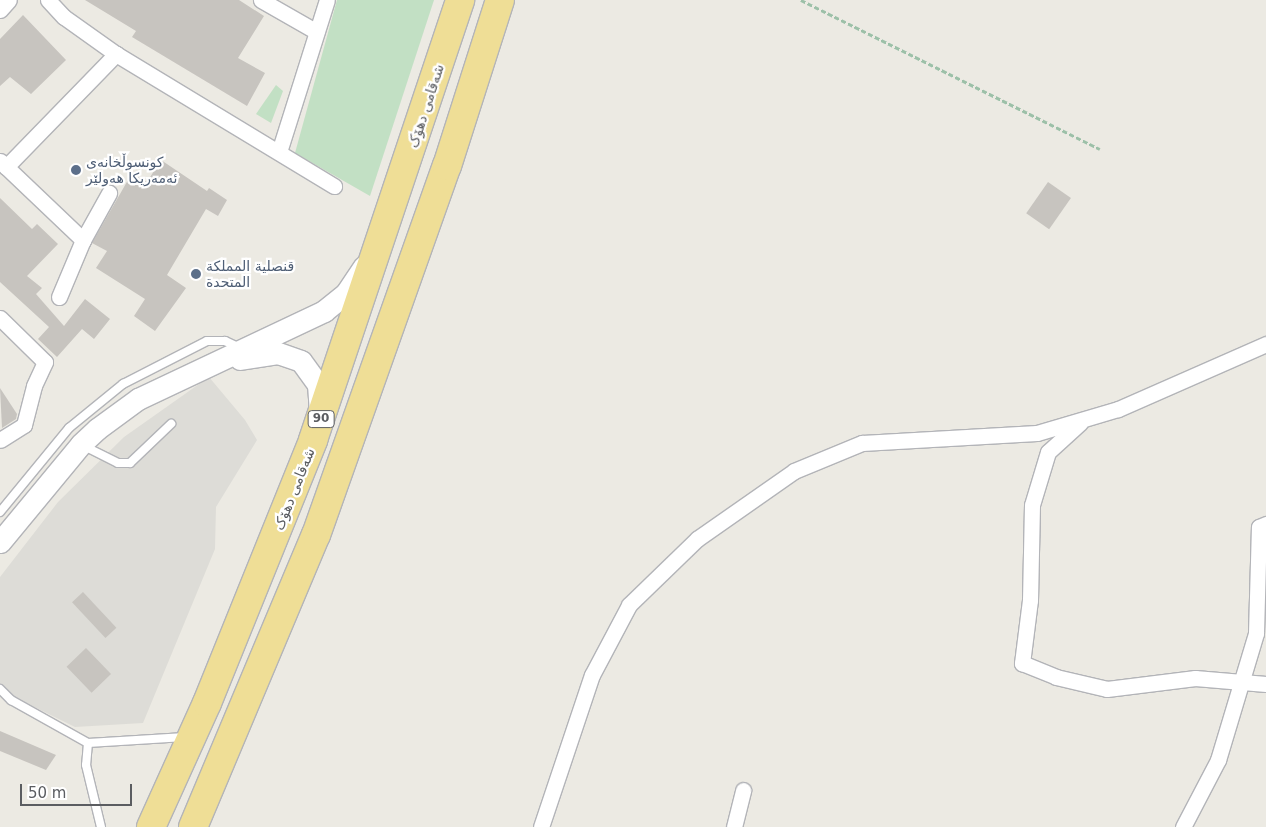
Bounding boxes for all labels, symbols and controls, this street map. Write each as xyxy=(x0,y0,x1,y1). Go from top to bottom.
street label: شەقامی دهۆک xyxy=(405,62,447,150)
place label: کونسوڵخانەی ئەمەریکا هەولێر xyxy=(86,154,177,186)
marker: کونسوڵخانەی ئەمەریکا هەولێر xyxy=(70,164,82,176)
place label: قنصلية المملكة المتحدة xyxy=(206,258,294,290)
marker: قنصلية المملكة المتحدة xyxy=(190,268,202,280)
road number: 90 xyxy=(307,409,335,428)
street label: شەقامی دهۆک xyxy=(270,445,318,533)
scale bar xyxy=(22,774,135,806)
text: 50 m xyxy=(28,784,66,802)

